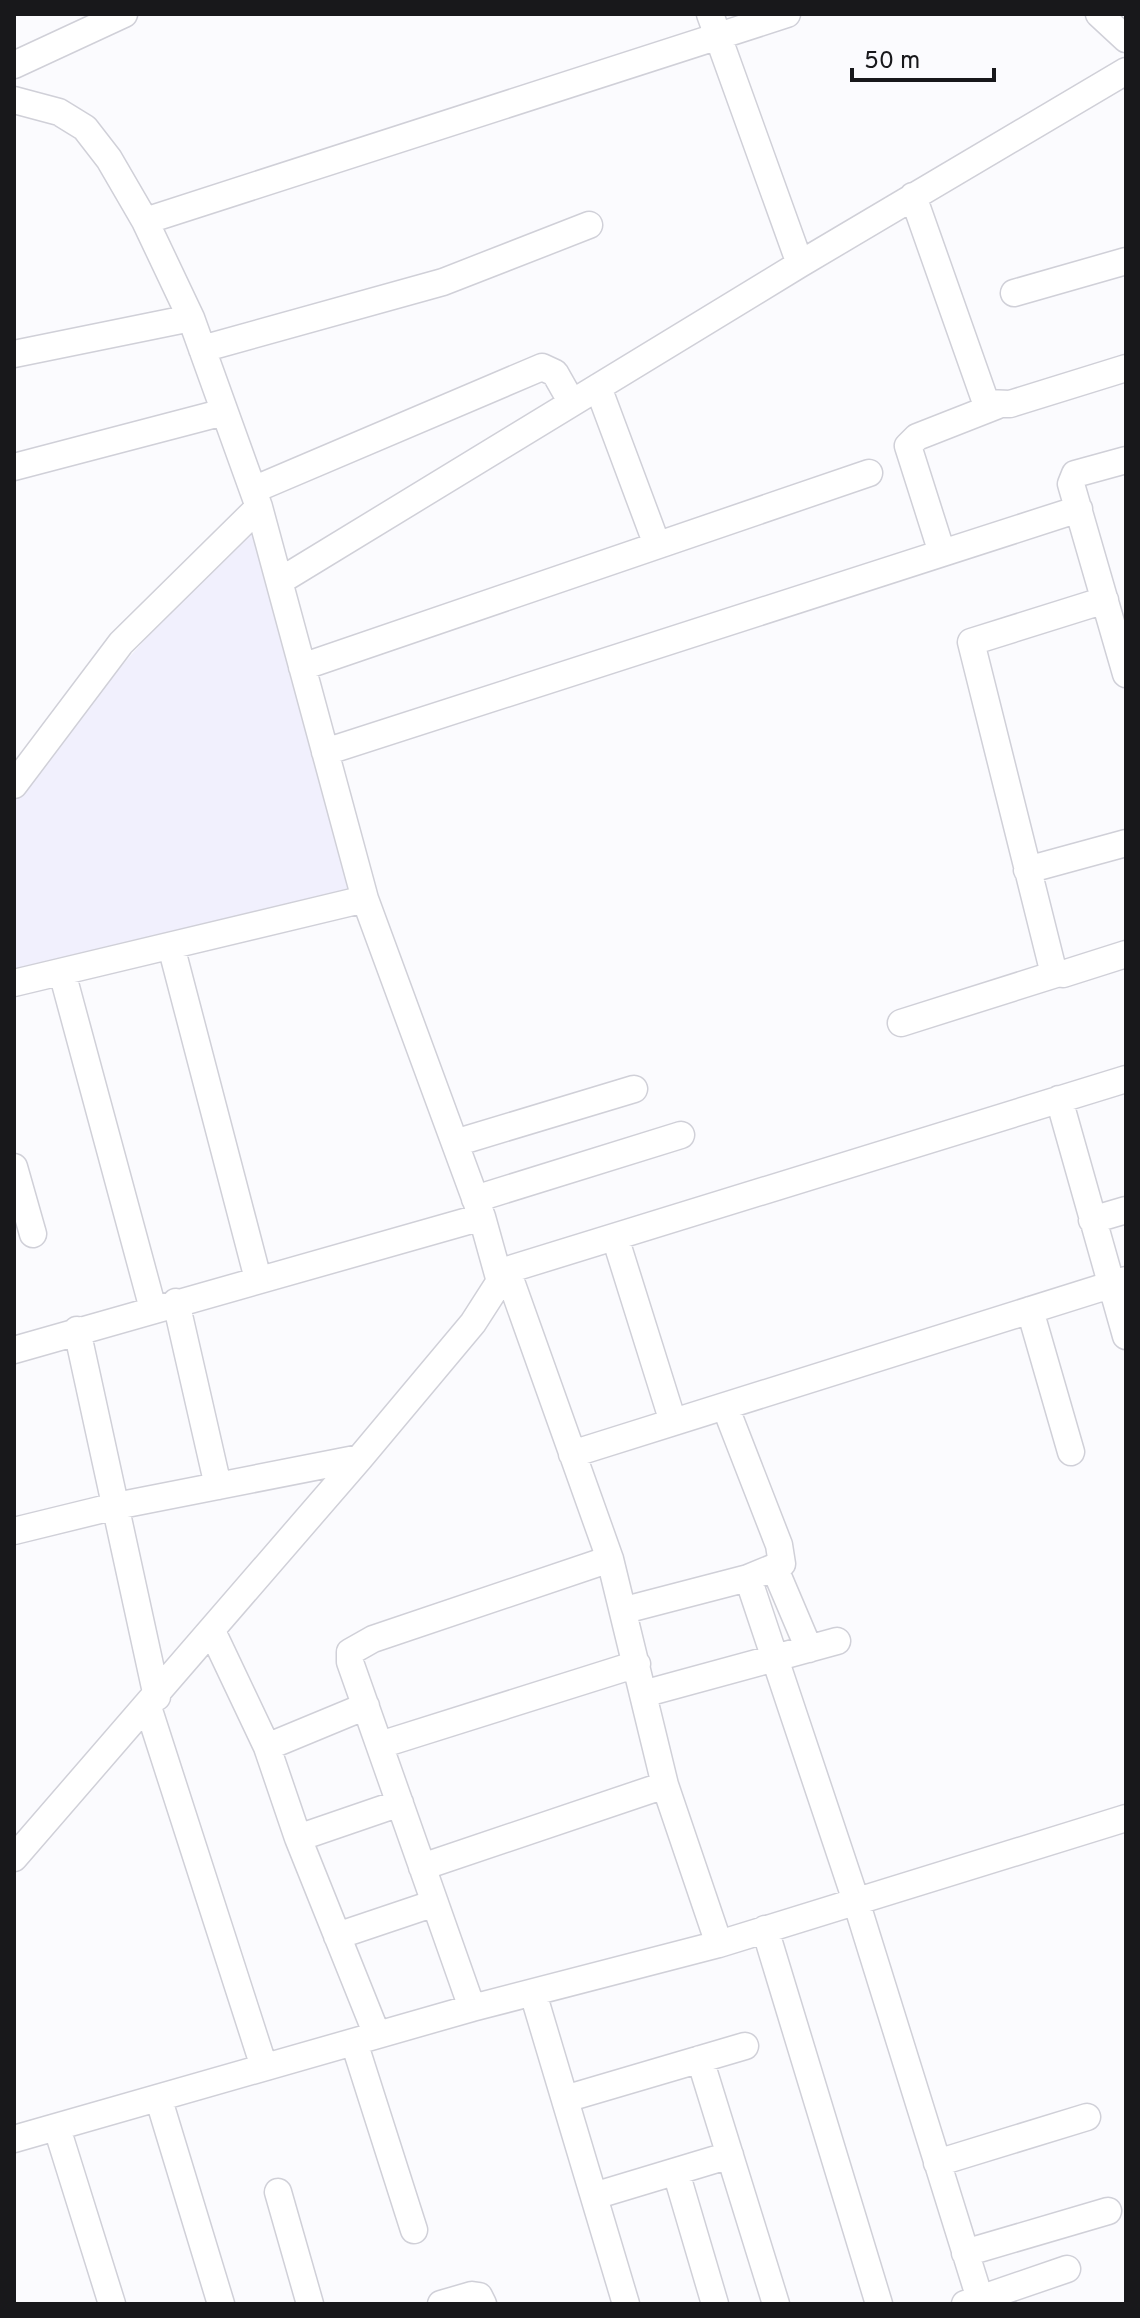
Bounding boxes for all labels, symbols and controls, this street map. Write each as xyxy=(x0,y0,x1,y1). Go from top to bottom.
scale bar xyxy=(852,32,994,82)
text: 50 m xyxy=(864,47,920,77)

